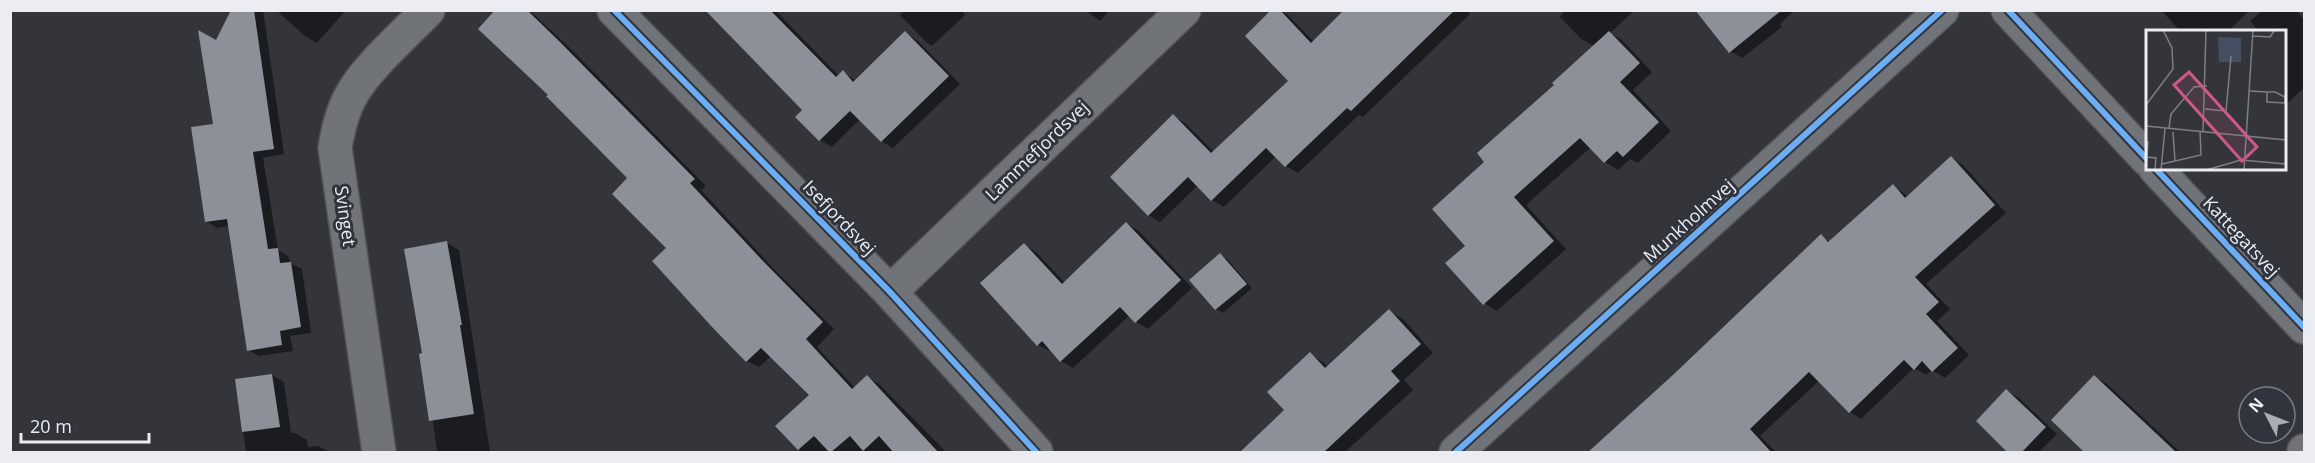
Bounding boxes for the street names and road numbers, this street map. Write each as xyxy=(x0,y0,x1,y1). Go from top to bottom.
street label: Lammefjordsvej xyxy=(979,95,1093,206)
street label: Munkholmvej xyxy=(1638,173,1739,267)
street label: Isefjordsvej xyxy=(798,175,882,260)
street label: Svinget xyxy=(330,184,362,248)
street label: Kattegatsvej xyxy=(2198,191,2285,282)

